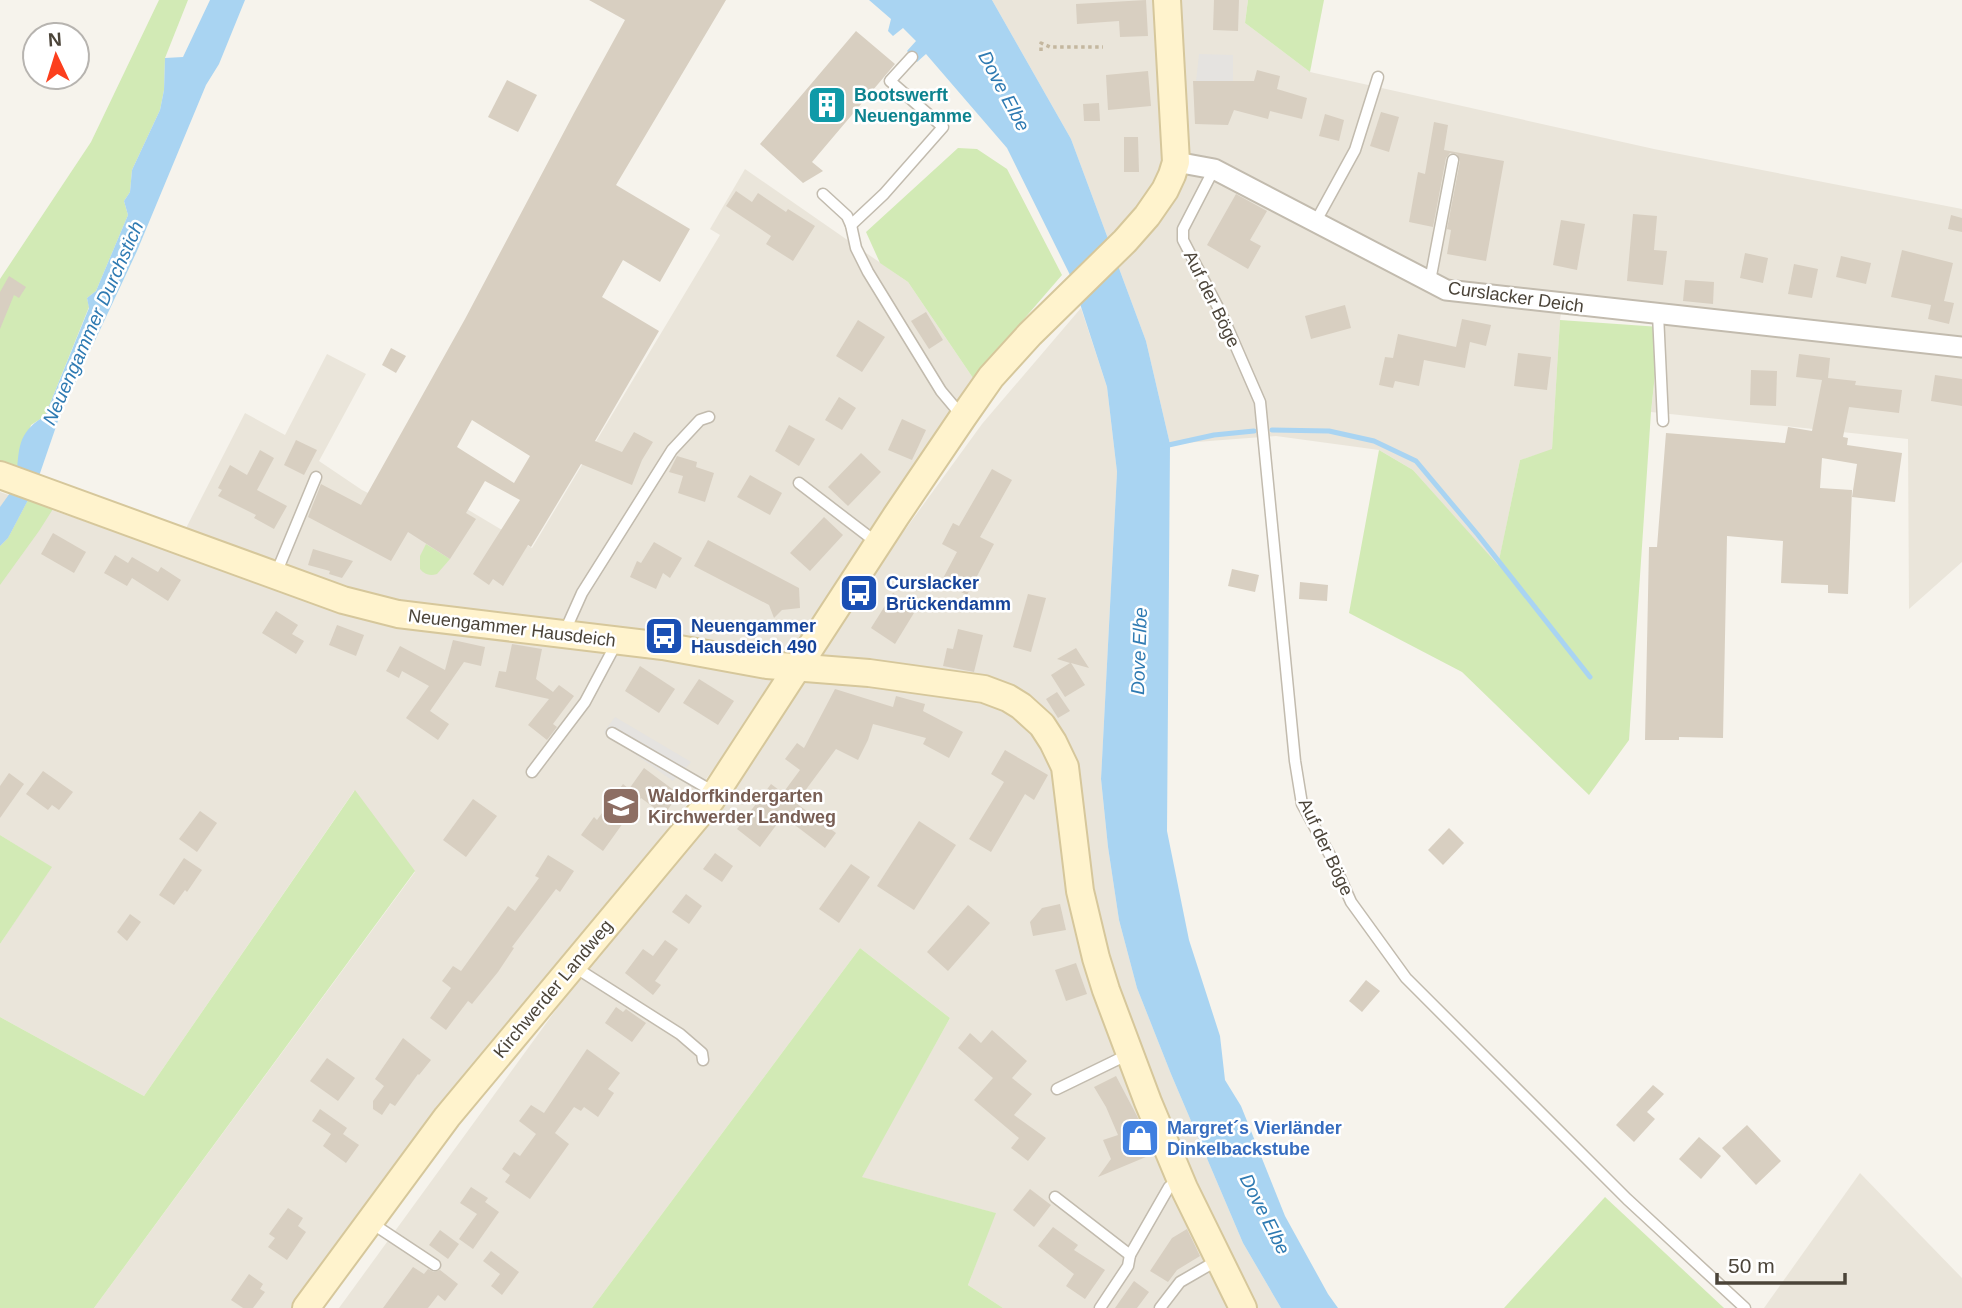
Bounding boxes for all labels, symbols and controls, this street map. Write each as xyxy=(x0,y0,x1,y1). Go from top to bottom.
north arrow xyxy=(21,21,91,91)
text: N xyxy=(47,29,62,50)
water label: Dove Elbe xyxy=(974,47,1034,135)
building icon: Bootswerft Neuengamme xyxy=(806,84,848,126)
place label: Bootswerft Neuengamme xyxy=(854,85,972,126)
water label: Neuengammer Durchstich xyxy=(39,218,147,428)
street label: Auf der Böge xyxy=(1180,247,1244,351)
street label: Curslacker Deich xyxy=(1447,278,1585,316)
bus stop icon: Curslacker Brückendamm xyxy=(838,572,880,614)
place label: Curslacker Brückendamm xyxy=(886,573,1011,614)
street label: Neuengammer Hausdeich xyxy=(407,605,617,651)
water label: Dove Elbe xyxy=(1127,607,1151,695)
bus stop icon: Neuengammer Hausdeich 490 xyxy=(643,615,685,657)
place label: Neuengammer Hausdeich 490 xyxy=(691,616,817,657)
school or university icon: Waldorfkindergarten Kirchwerder Landweg xyxy=(600,785,642,827)
place label: Waldorfkindergarten Kirchwerder Landweg xyxy=(648,786,836,827)
street label: Auf der Böge xyxy=(1295,795,1357,899)
street label: Kirchwerder Landweg xyxy=(489,916,617,1062)
shop icon: Margret´s Vierländer Dinkelbackstube xyxy=(1119,1117,1161,1159)
place label: Margret´s Vierländer Dinkelbackstube xyxy=(1167,1118,1342,1159)
water label: Dove Elbe xyxy=(1236,1170,1294,1258)
scale bar xyxy=(1717,1242,1845,1286)
text: 50 m xyxy=(1728,1254,1775,1277)

